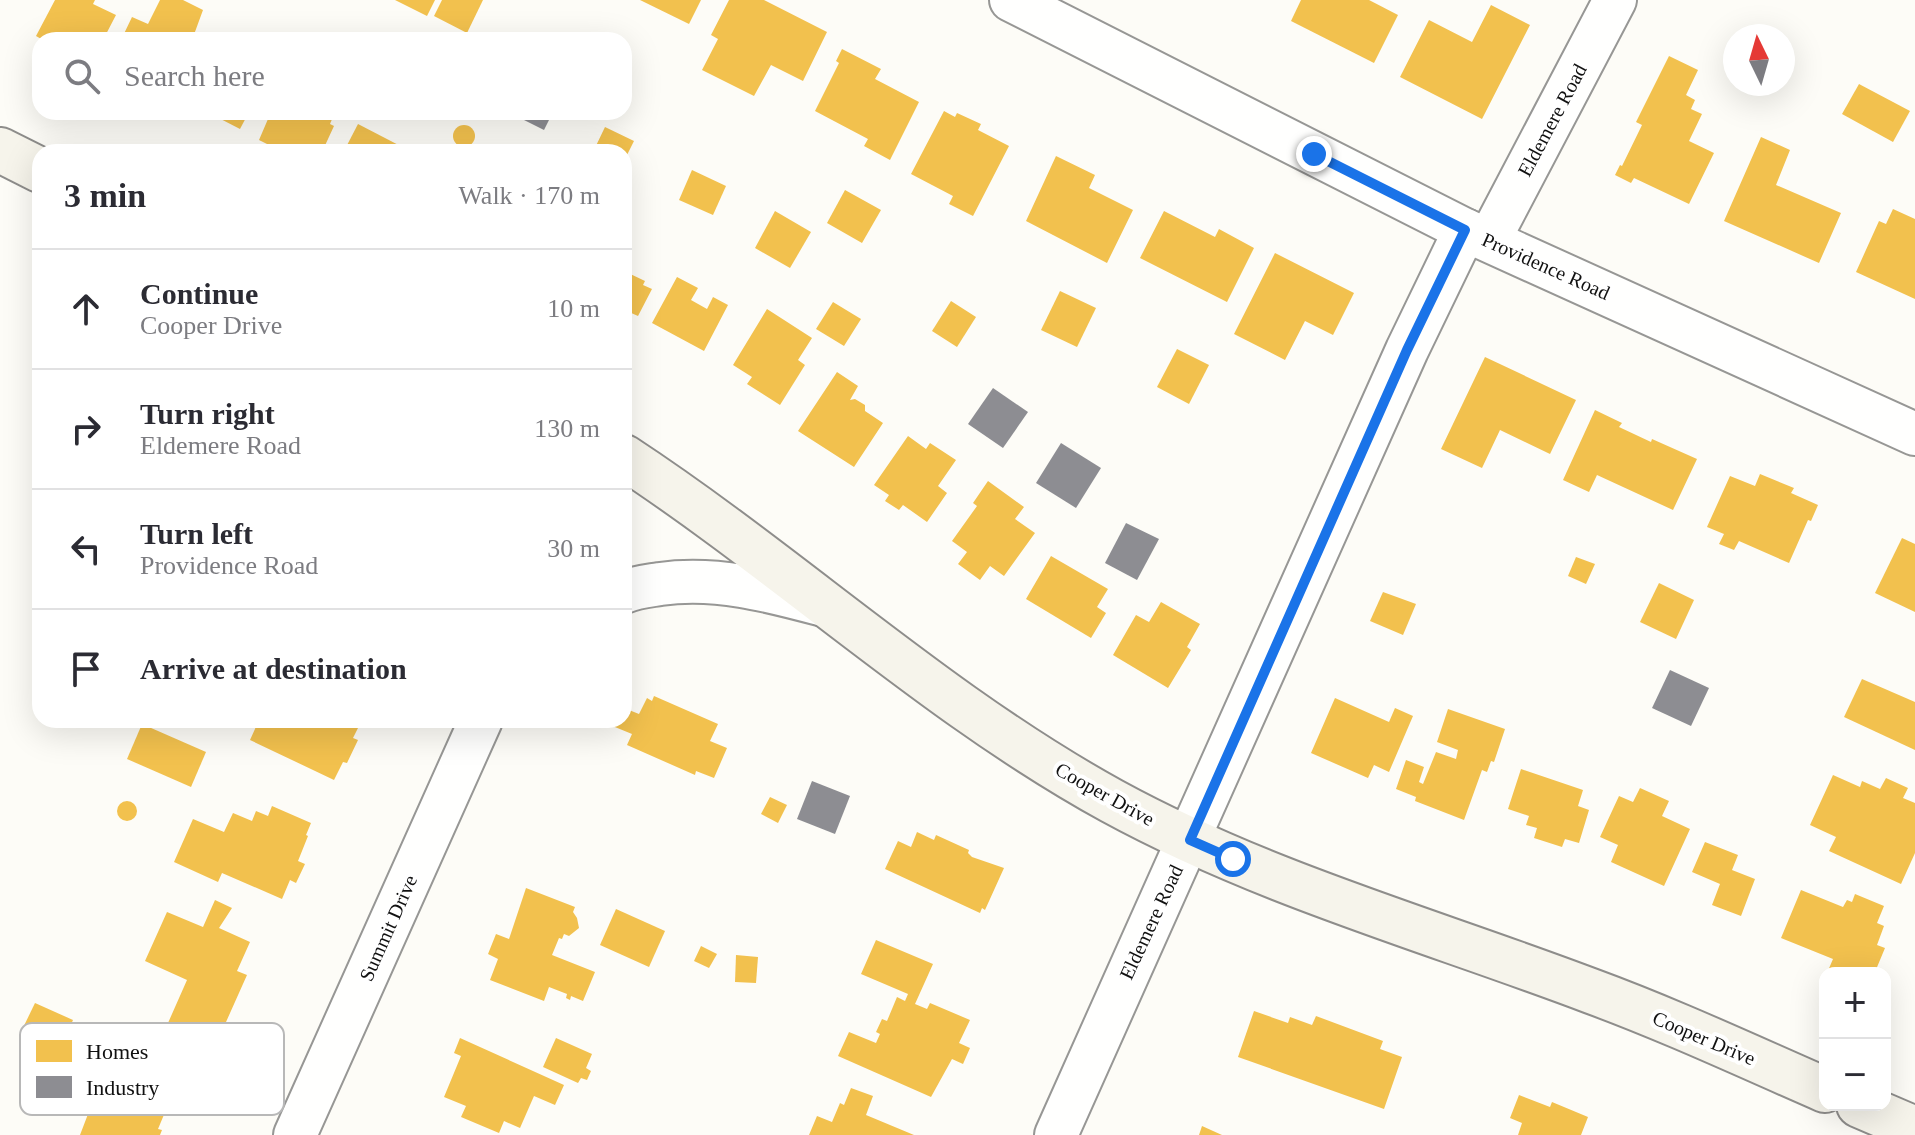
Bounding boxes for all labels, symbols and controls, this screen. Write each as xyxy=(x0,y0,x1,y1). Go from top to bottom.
north arrow xyxy=(1723,24,1795,96)
search box xyxy=(32,32,632,120)
icon: search xyxy=(60,54,104,98)
text: Search here xyxy=(124,59,265,92)
street label: Eldemere Road xyxy=(1513,60,1591,180)
route end xyxy=(1296,136,1332,172)
text: 3 min xyxy=(64,177,146,214)
text: Walk · 170 m xyxy=(458,181,600,210)
street label: Providence Road xyxy=(1479,228,1613,304)
text: Continue xyxy=(140,277,258,310)
icon: ahead xyxy=(64,287,108,331)
text: 10 m xyxy=(547,294,600,323)
text: Cooper Drive xyxy=(140,311,282,340)
text: Turn right xyxy=(140,397,275,430)
icon: right xyxy=(64,407,108,451)
text: 130 m xyxy=(534,414,600,443)
text: Eldemere Road xyxy=(140,431,301,460)
text: Turn left xyxy=(140,517,253,550)
icon: left xyxy=(64,527,108,571)
text: 30 m xyxy=(547,534,600,563)
text: Providence Road xyxy=(140,551,318,580)
icon: arrive xyxy=(64,647,108,691)
text: Arrive at destination xyxy=(140,652,407,685)
street label: Cooper Drive xyxy=(1051,758,1158,831)
route start xyxy=(1215,841,1251,877)
street label: Eldemere Road xyxy=(1115,861,1187,983)
street label: Summit Drive xyxy=(355,871,421,984)
map controls xyxy=(1819,967,1891,1111)
button: + xyxy=(1819,967,1891,1039)
street label: Cooper Drive xyxy=(1649,1006,1759,1070)
legend xyxy=(20,1023,284,1115)
text: Homes xyxy=(86,1039,148,1064)
button: − xyxy=(1819,1039,1891,1111)
text: Industry xyxy=(86,1075,159,1100)

